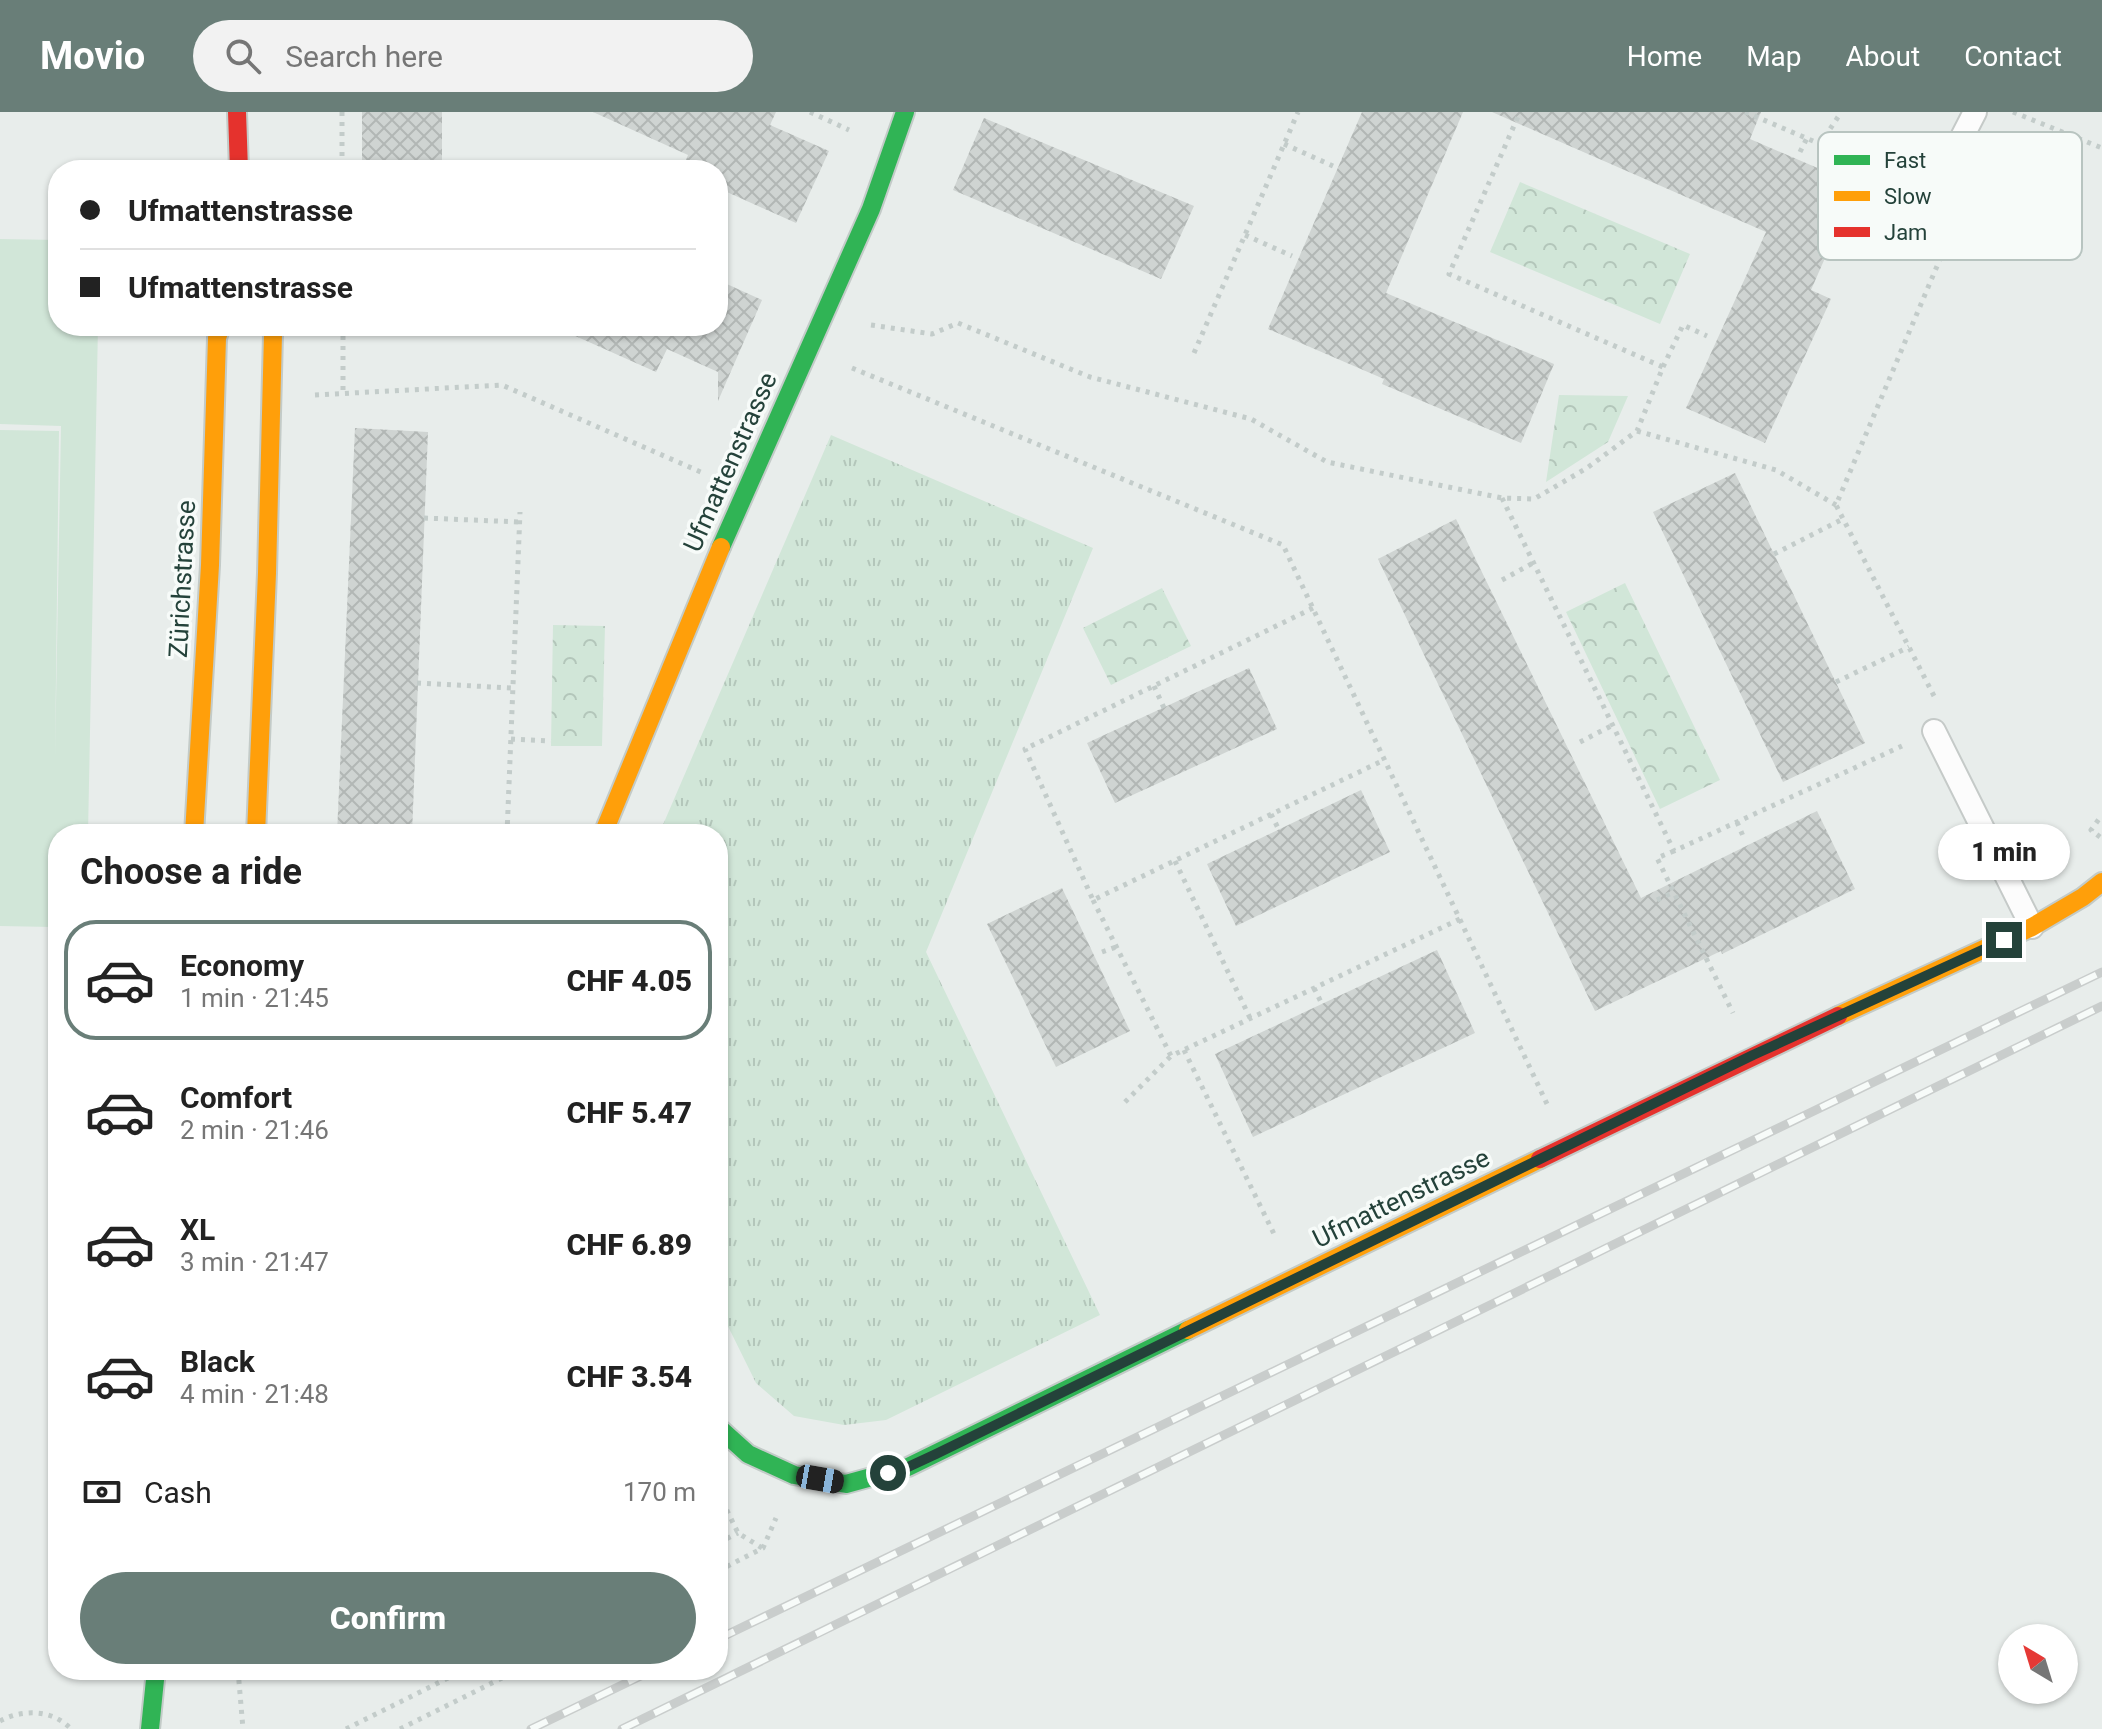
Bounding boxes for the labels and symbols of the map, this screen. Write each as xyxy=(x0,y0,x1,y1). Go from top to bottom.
legend xyxy=(1818,132,2082,260)
text: Fast xyxy=(1884,148,1926,173)
text: Slow xyxy=(1884,184,1932,209)
text: Jam xyxy=(1884,220,1927,245)
street label: Ufmattenstrasse xyxy=(677,368,783,556)
street label: Zürichstrasse xyxy=(163,499,201,659)
callout: 1 min xyxy=(1938,824,2070,880)
route end xyxy=(1986,922,2022,958)
street label: Ufmattenstrasse xyxy=(1308,1142,1494,1254)
route start xyxy=(870,1455,906,1491)
car xyxy=(794,1463,846,1495)
north arrow xyxy=(1998,1624,2078,1704)

